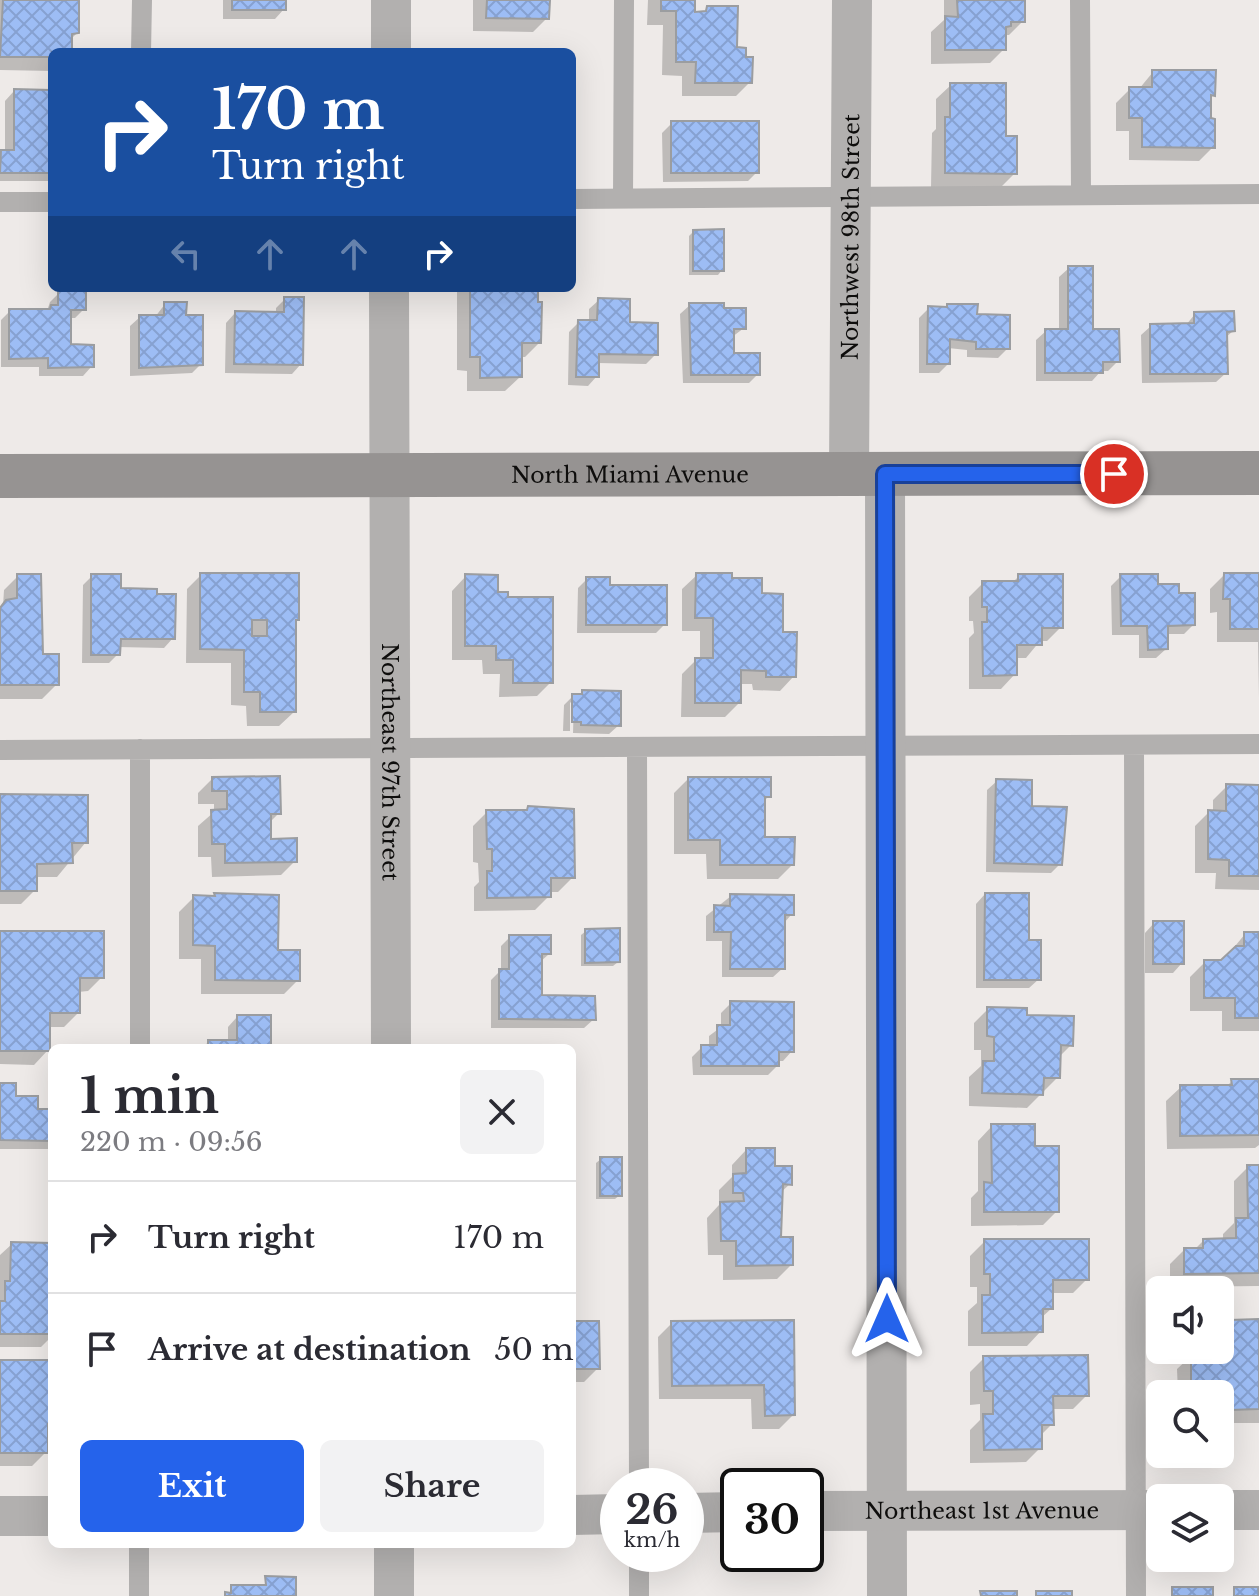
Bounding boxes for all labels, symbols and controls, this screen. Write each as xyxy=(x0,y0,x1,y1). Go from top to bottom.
text: 170 m xyxy=(212,75,384,144)
icon: right xyxy=(80,80,184,184)
street label: Northwest 98th Street xyxy=(836,113,865,360)
text: Turn right xyxy=(212,144,405,189)
icon: left xyxy=(164,232,208,276)
icon: ahead xyxy=(248,232,292,276)
icon: ahead xyxy=(332,232,376,276)
icon: right xyxy=(416,232,460,276)
pin xyxy=(1080,440,1148,508)
icon: arrive xyxy=(1092,452,1136,496)
street label: North Miami Avenue xyxy=(511,461,749,488)
street label: Northeast 97th Street xyxy=(376,643,404,882)
text: 1 min xyxy=(80,1066,219,1126)
button: close xyxy=(460,1070,544,1154)
text: 220 m · 09:56 xyxy=(80,1126,262,1158)
icon: right xyxy=(80,1215,124,1259)
text: Turn right xyxy=(148,1219,315,1256)
text: 170 m xyxy=(453,1219,544,1256)
map controls xyxy=(1146,1276,1234,1572)
button: sound xyxy=(1146,1276,1234,1364)
position arrow xyxy=(845,1277,929,1361)
icon: arrive xyxy=(80,1327,124,1371)
text: Arrive at destination xyxy=(148,1331,471,1368)
text: 50 m xyxy=(495,1331,574,1368)
button: search xyxy=(1146,1380,1234,1468)
button: Exit xyxy=(80,1440,304,1532)
button: Share xyxy=(320,1440,544,1532)
speed limit sign: 30 xyxy=(720,1468,824,1572)
button: layers xyxy=(1146,1484,1234,1572)
text: 26 xyxy=(626,1485,679,1535)
street label: Northeast 1st Avenue xyxy=(865,1497,1099,1524)
text: km/h xyxy=(624,1528,680,1552)

